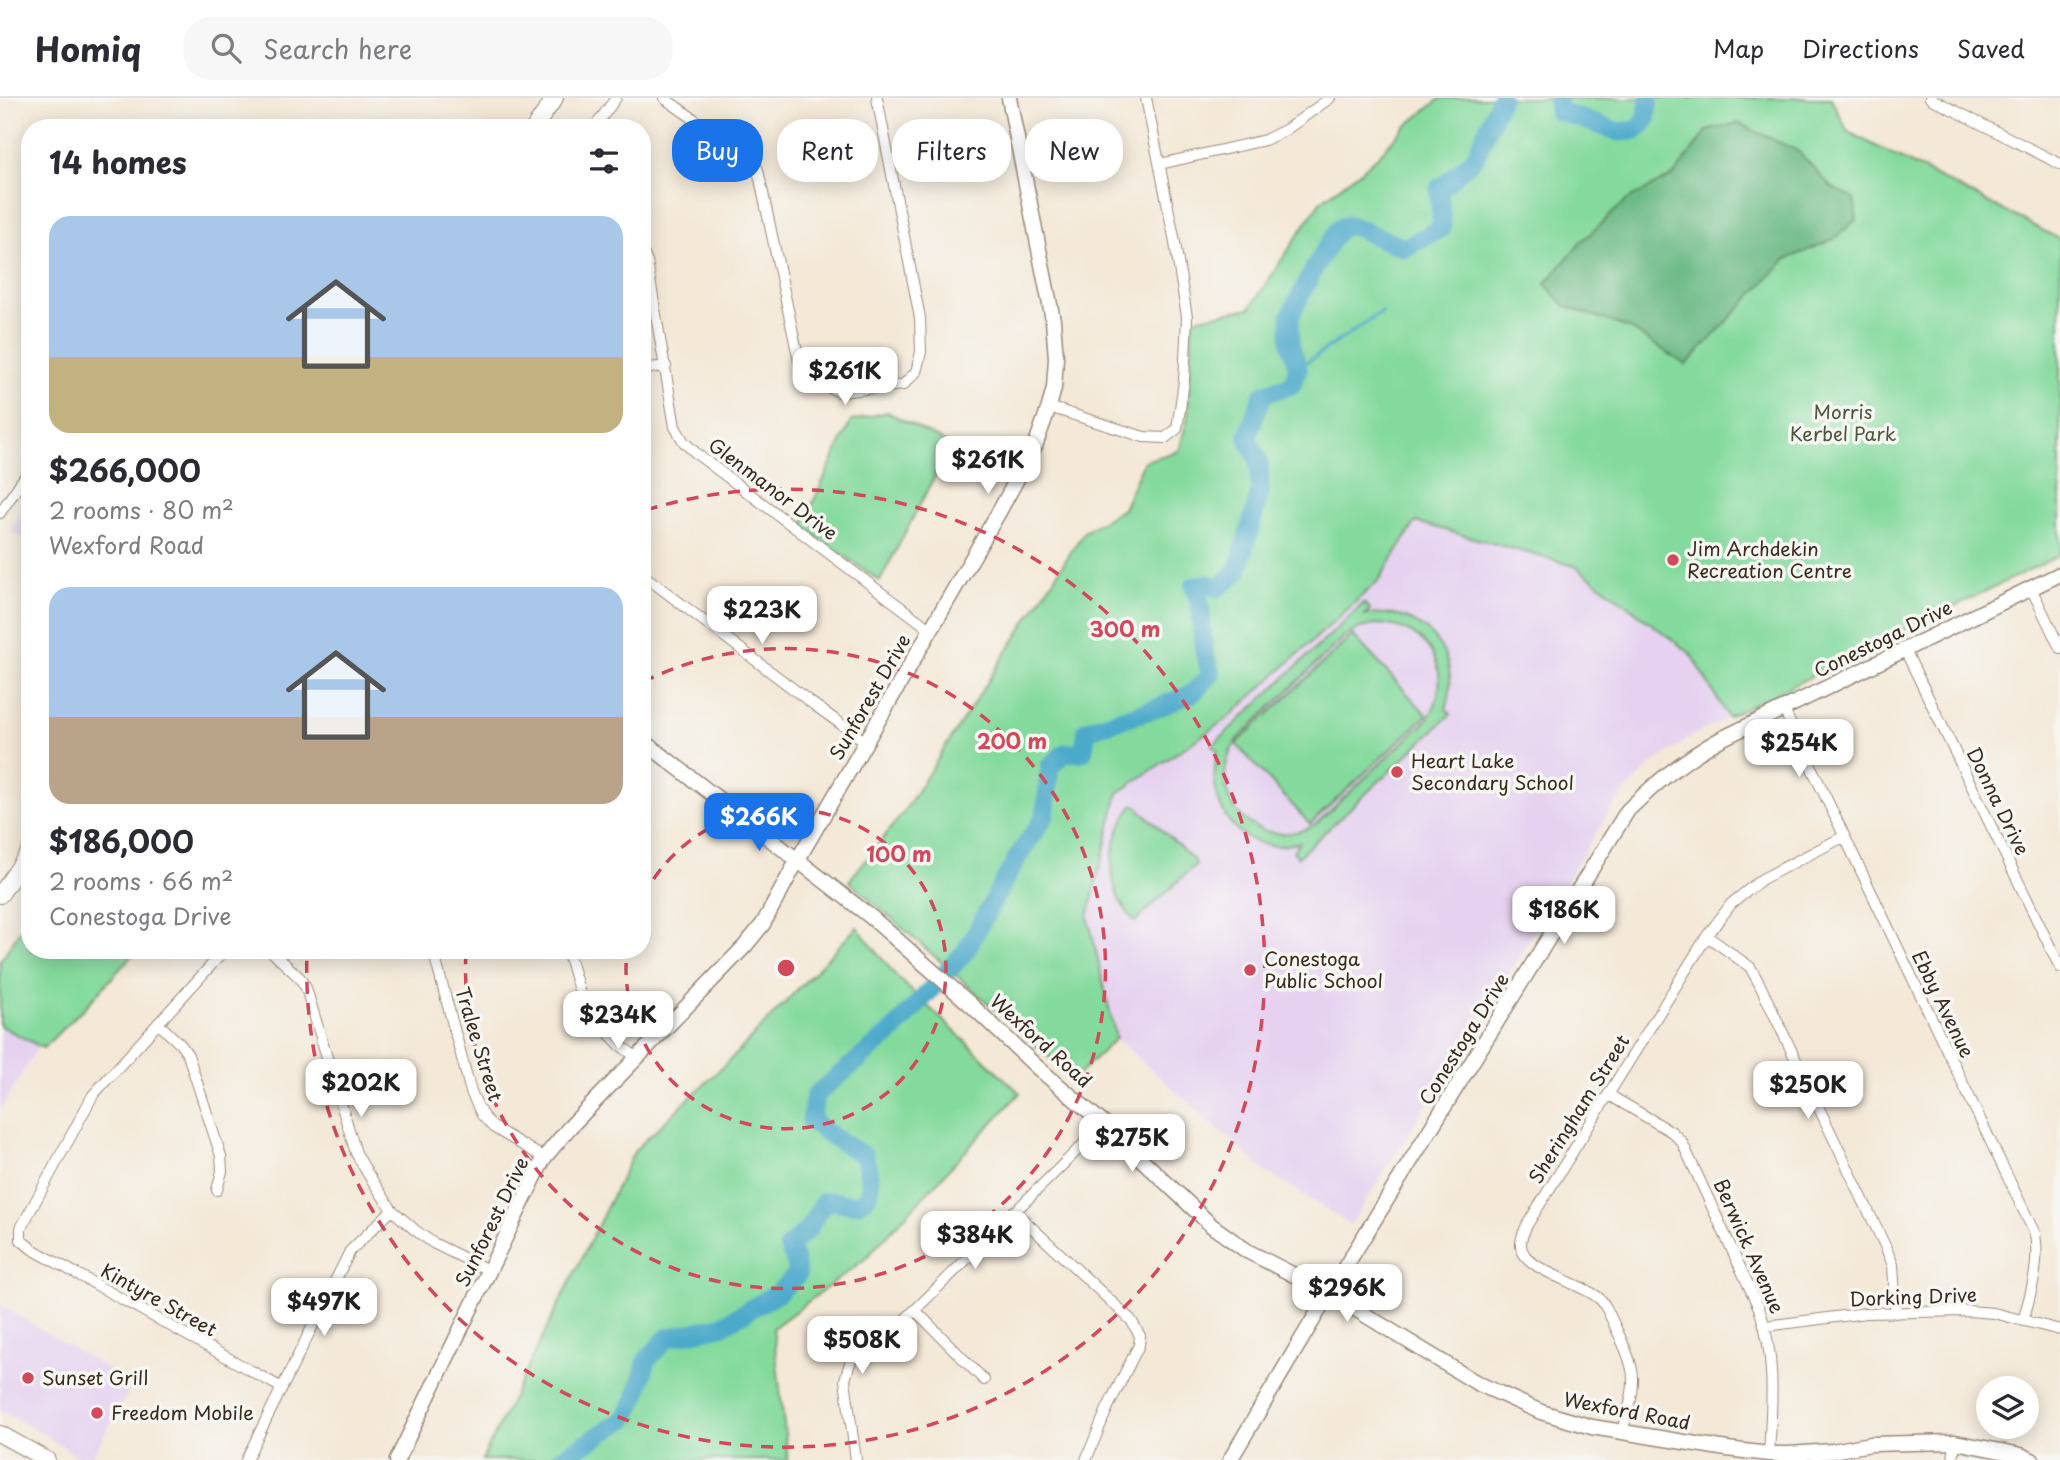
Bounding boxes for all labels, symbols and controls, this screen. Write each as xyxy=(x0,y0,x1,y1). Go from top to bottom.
search box xyxy=(183,17,673,80)
text: Homiq xyxy=(35,23,141,73)
icon: search xyxy=(207,29,245,67)
text: Search here xyxy=(263,29,412,68)
text: Map xyxy=(1713,30,1764,66)
text: Directions xyxy=(1802,30,1919,66)
text: Saved xyxy=(1957,30,2025,66)
chip: Buy xyxy=(672,119,763,182)
chip: Rent xyxy=(777,119,878,182)
chip: Filters xyxy=(892,119,1011,182)
chip: New xyxy=(1025,119,1123,182)
text: 14 homes xyxy=(49,139,187,184)
icon: filters xyxy=(585,142,623,180)
icon: home xyxy=(273,261,399,387)
pin: $261K xyxy=(796,348,894,407)
text: $261K xyxy=(809,352,881,387)
park label: Morris Kerbel Park xyxy=(1790,397,1897,447)
street label: Glenmanor Drive xyxy=(703,430,844,546)
pin: $261K xyxy=(939,436,1037,496)
text: $261K xyxy=(952,441,1024,476)
text: $266,000 xyxy=(49,447,201,492)
text: 2 rooms · 80 m² xyxy=(49,492,234,527)
text: Wexford Road xyxy=(49,527,204,562)
place label: Jim Archdekin Recreation Centre xyxy=(1687,534,1852,584)
marker: Jim Archdekin Recreation Centre xyxy=(1665,552,1681,568)
pin: $223K xyxy=(713,587,811,646)
text: $223K xyxy=(723,591,801,626)
street label: Conestoga Drive xyxy=(1809,592,1956,684)
text: 300 m xyxy=(1090,612,1160,644)
street label: Sunforest Drive xyxy=(822,628,917,765)
icon: home xyxy=(273,632,399,758)
pin: $254K xyxy=(1750,720,1848,779)
text: 200 m xyxy=(977,724,1047,756)
text: $254K xyxy=(1761,724,1837,759)
street label: Donna Drive xyxy=(1961,742,2037,859)
place label: Heart Lake Secondary School xyxy=(1411,746,1574,796)
marker: Heart Lake Secondary School xyxy=(1389,764,1405,780)
pin: $266K xyxy=(710,794,808,853)
text: $266K xyxy=(720,798,798,833)
text: $186,000 xyxy=(49,818,194,863)
text: 100 m xyxy=(866,837,932,869)
text: 2 rooms · 66 m² xyxy=(49,863,233,898)
pin: $186K xyxy=(1515,886,1613,946)
text: $186K xyxy=(1528,891,1600,926)
text: Conestoga Drive xyxy=(49,898,232,933)
place label: Conestoga Public School xyxy=(1264,944,1383,994)
street label: Ebby Avenue xyxy=(1906,945,1982,1062)
centre of rings xyxy=(774,956,798,980)
marker: Conestoga Public School xyxy=(1242,962,1258,978)
street label: Conestoga Drive xyxy=(1411,967,1515,1110)
street label: Tralee Street xyxy=(449,983,511,1105)
street label: Wexford Road xyxy=(985,987,1099,1094)
pin: $234K xyxy=(569,992,667,1051)
text: $234K xyxy=(579,996,657,1031)
street label: Sheringham Street xyxy=(1521,1028,1635,1188)
pin: $202K xyxy=(312,1060,410,1119)
pin: $250K xyxy=(1759,1062,1857,1121)
text: $202K xyxy=(322,1064,400,1099)
text: $250K xyxy=(1769,1066,1847,1101)
pin: $275K xyxy=(1083,1114,1181,1174)
text: $275K xyxy=(1095,1119,1169,1154)
street label: Sunforest Drive xyxy=(448,1152,535,1291)
street label: Berwick Avenue xyxy=(1708,1174,1792,1317)
pin: $384K xyxy=(926,1212,1024,1271)
text: $384K xyxy=(937,1216,1013,1251)
street label: Kintyre Street xyxy=(96,1256,223,1343)
pin: $296K xyxy=(1298,1264,1396,1324)
text: $296K xyxy=(1308,1269,1386,1304)
pin: $497K xyxy=(275,1278,373,1338)
street label: Dorking Drive xyxy=(1849,1280,1977,1312)
text: $497K xyxy=(287,1283,361,1318)
pin: $508K xyxy=(813,1316,911,1376)
text: $508K xyxy=(823,1321,901,1356)
place label: Sunset Grill xyxy=(42,1363,148,1391)
marker: Sunset Grill xyxy=(20,1370,36,1386)
map controls xyxy=(1976,1376,2039,1439)
button: layers xyxy=(1976,1376,2039,1439)
street label: Wexford Road xyxy=(1562,1384,1693,1436)
place label: Freedom Mobile xyxy=(111,1398,254,1426)
marker: Freedom Mobile xyxy=(89,1405,105,1421)

